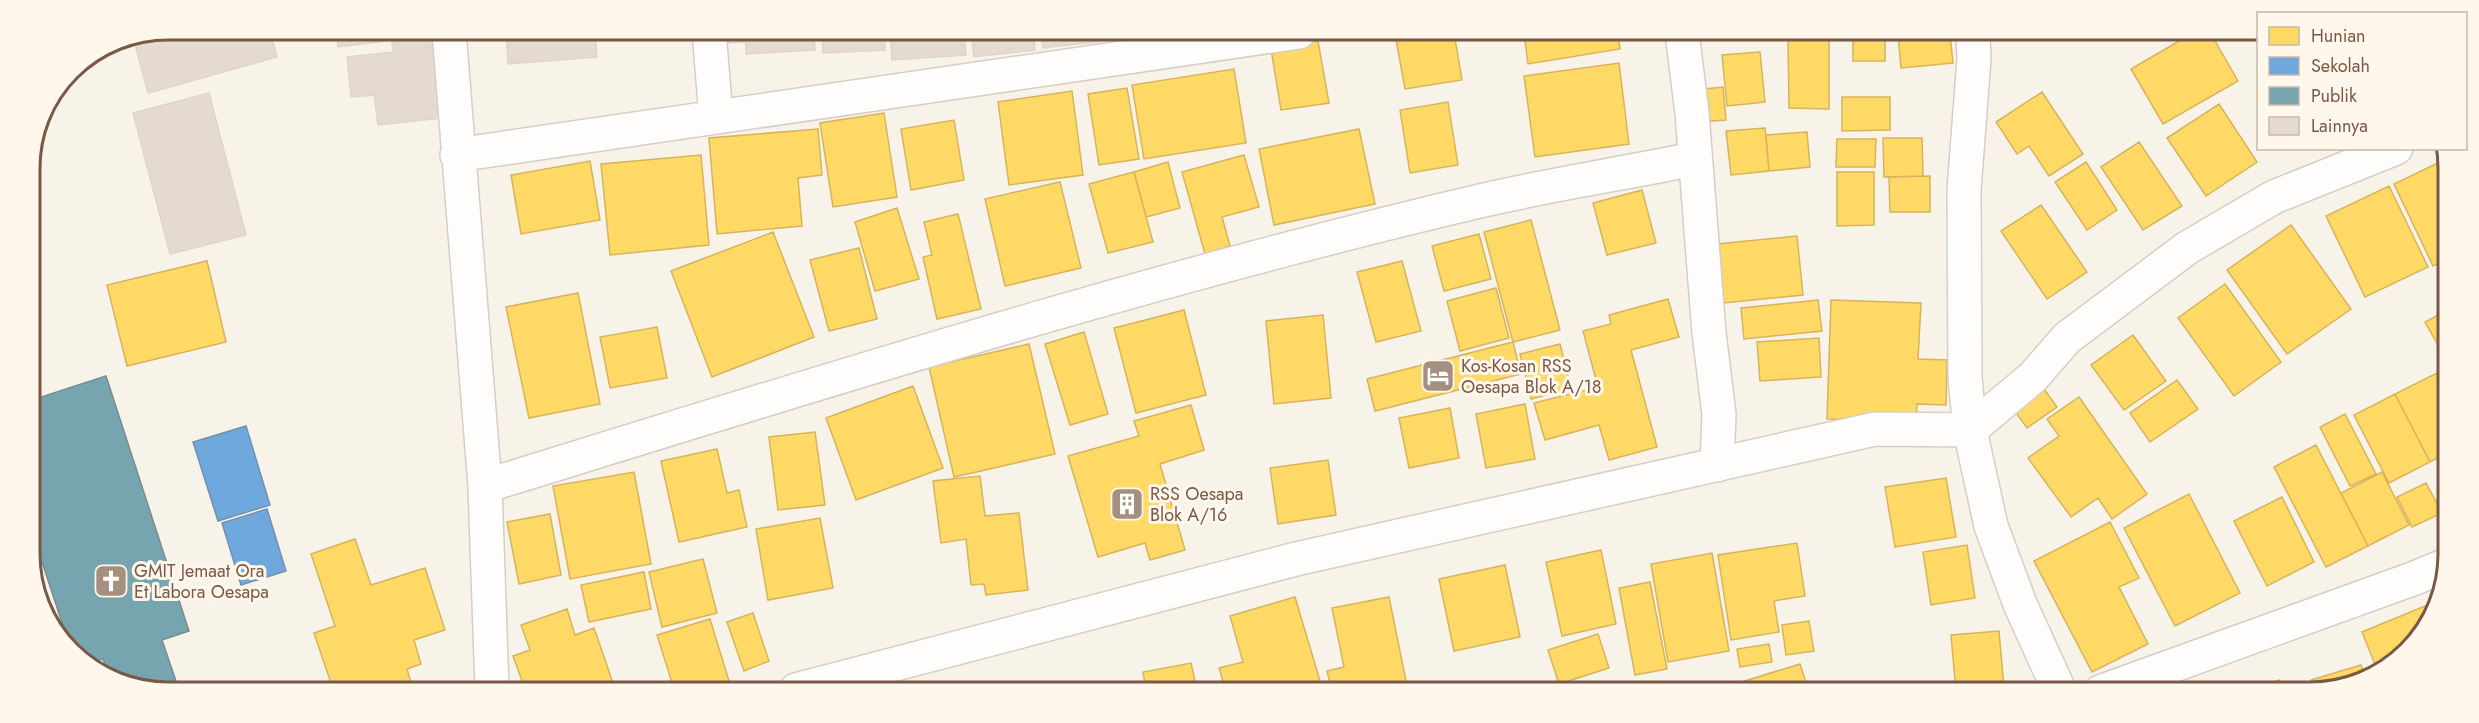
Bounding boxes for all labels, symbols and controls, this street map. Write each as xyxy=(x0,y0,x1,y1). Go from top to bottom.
legend xyxy=(2257,12,2467,150)
text: Hunian xyxy=(2311,23,2366,49)
text: Sekolah xyxy=(2311,53,2370,79)
text: Publik xyxy=(2311,83,2357,109)
text: Lainnya xyxy=(2311,113,2368,139)
place label: Kos-Kosan RSS Oesapa Blok A/18 xyxy=(1461,353,1602,400)
hotel icon: Kos-Kosan RSS Oesapa Blok A/18 xyxy=(1420,358,1456,394)
place label: RSS Oesapa Blok A/16 xyxy=(1150,481,1244,528)
building icon: RSS Oesapa Blok A/16 xyxy=(1109,486,1145,522)
place label: GMIT Jemaat Ora Et Labora Oesapa xyxy=(134,558,269,605)
church icon: GMIT Jemaat Ora Et Labora Oesapa xyxy=(93,563,129,599)

